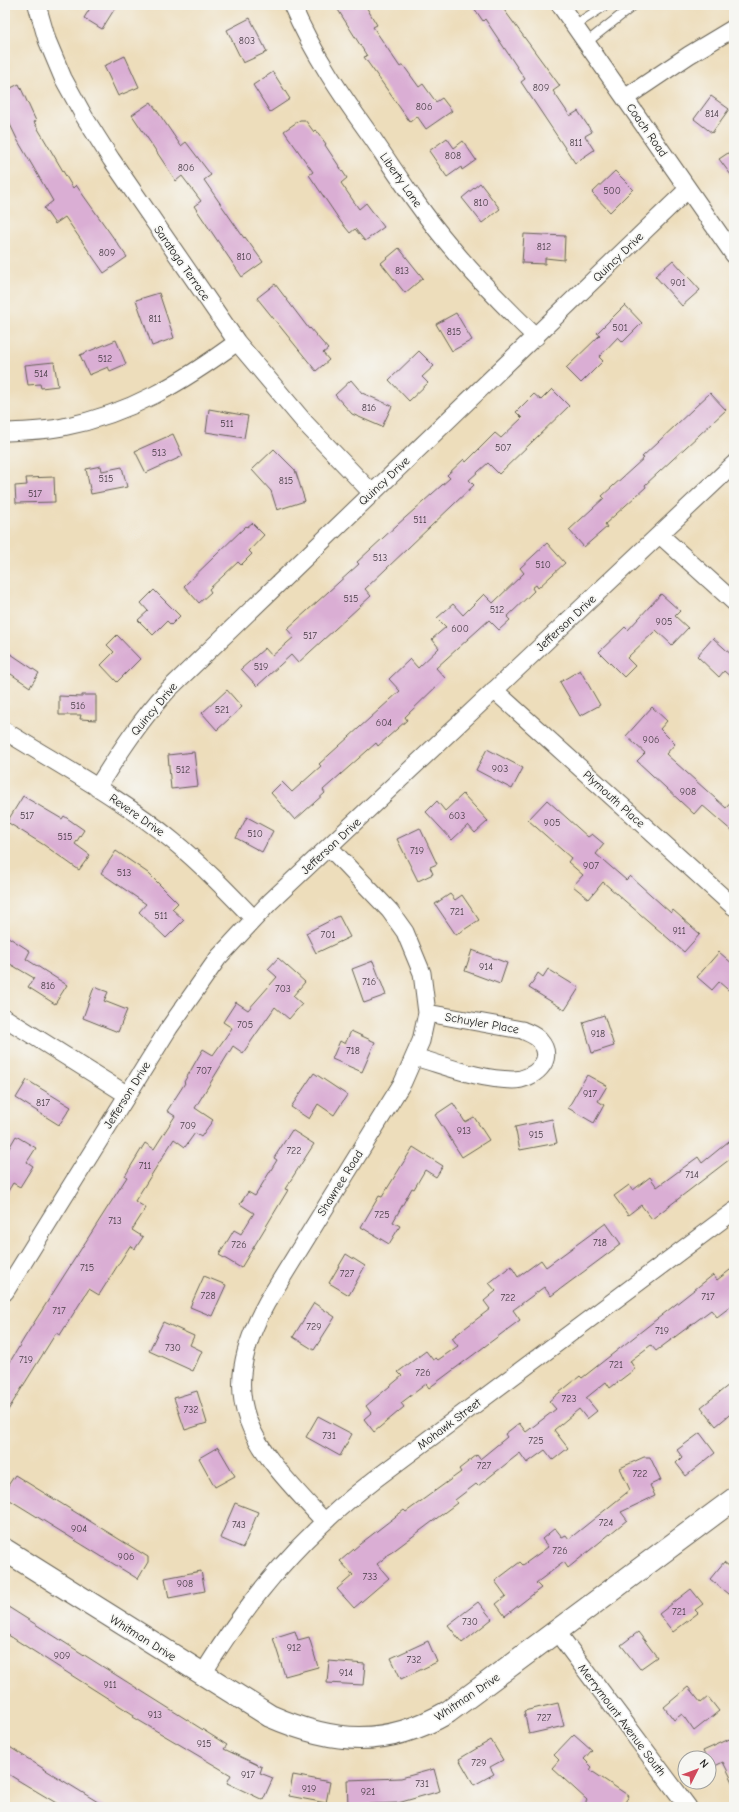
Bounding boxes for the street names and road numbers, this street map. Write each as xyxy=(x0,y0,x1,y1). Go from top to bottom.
street label: Coach Road xyxy=(623,101,671,159)
street label: Liberty Lane xyxy=(377,150,425,210)
street label: Saratoga Terrace xyxy=(151,223,213,303)
street label: Quincy Drive xyxy=(590,229,646,285)
street label: Quincy Drive xyxy=(355,454,413,508)
street label: Jefferson Drive xyxy=(533,592,599,654)
street label: Quincy Drive xyxy=(128,680,180,738)
street label: Plymouth Place xyxy=(580,768,648,830)
street label: Revere Drive xyxy=(107,791,167,839)
street label: Jefferson Drive xyxy=(298,815,364,877)
street label: Schuyler Place xyxy=(444,1010,520,1036)
street label: Jefferson Drive xyxy=(101,1059,153,1131)
street label: Shawnee Road xyxy=(314,1147,366,1219)
street label: Mohawk Street xyxy=(414,1395,484,1452)
street label: Whitman Drive xyxy=(107,1612,179,1664)
street label: Merrymount Avenue South xyxy=(575,1661,669,1779)
street label: Whitman Drive xyxy=(432,1670,502,1724)

